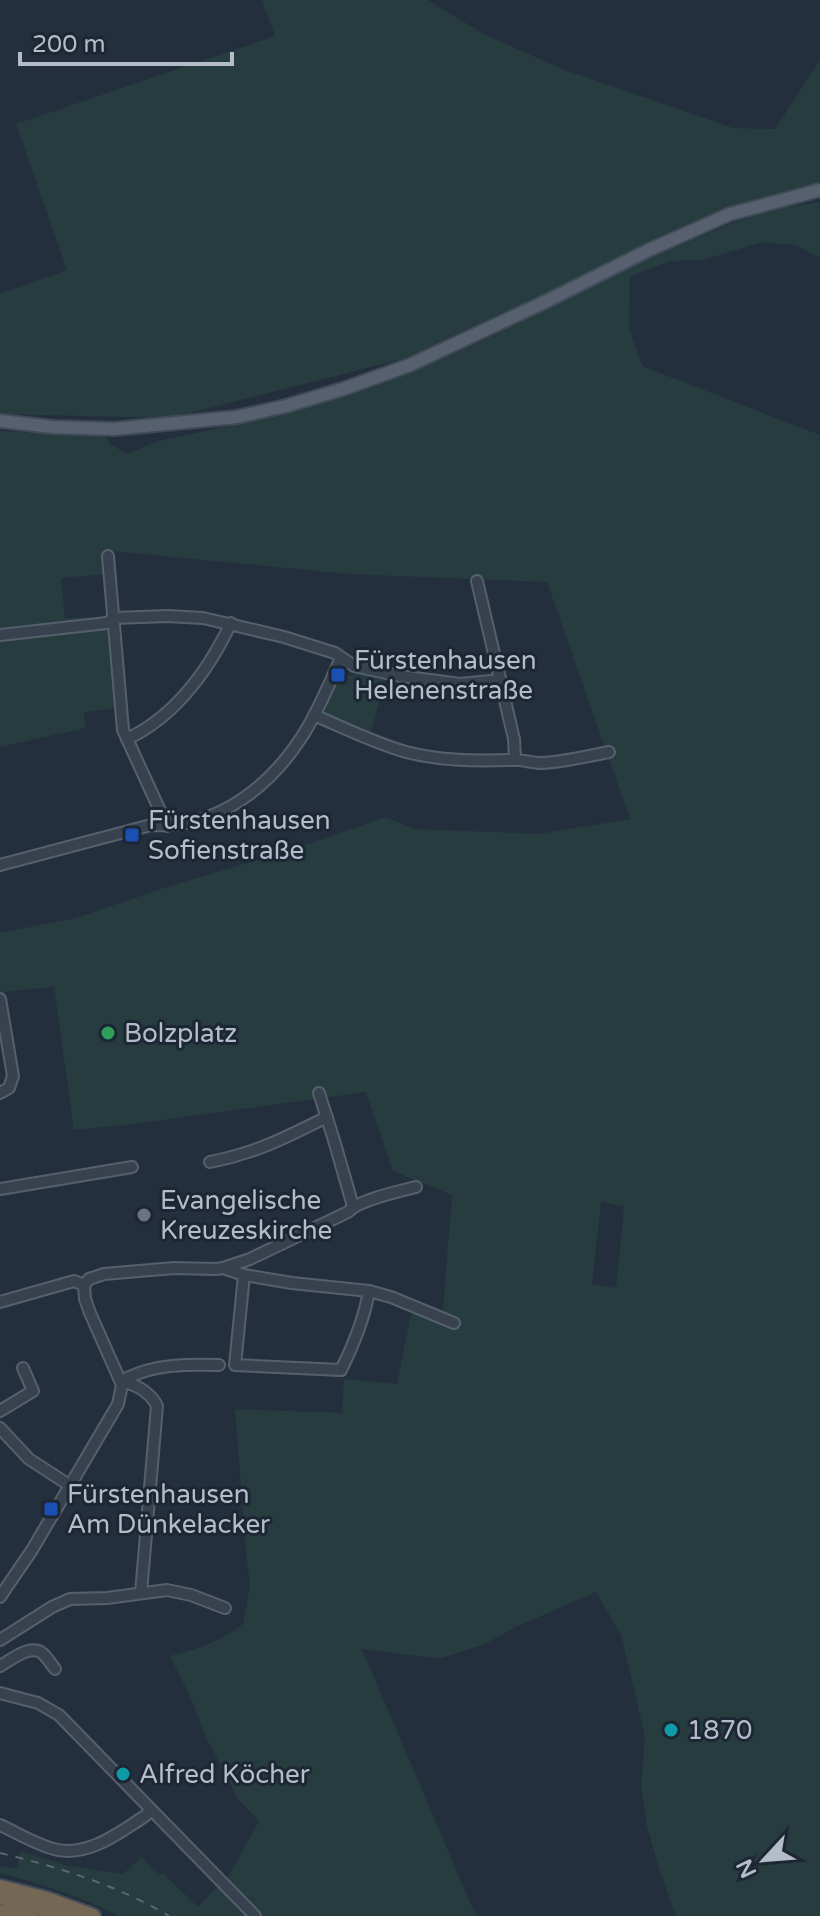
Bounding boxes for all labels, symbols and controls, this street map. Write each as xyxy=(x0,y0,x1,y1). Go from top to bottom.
scale bar xyxy=(20,16,232,66)
text: 200 m xyxy=(32,30,106,59)
place label: Fürstenhausen Helenenstraße xyxy=(354,645,537,706)
marker: Fürstenhausen Helenenstraße xyxy=(329,666,347,684)
place label: Fürstenhausen Sofienstraße xyxy=(148,805,331,866)
marker: Fürstenhausen Sofienstraße xyxy=(123,826,141,844)
place label: Bolzplatz xyxy=(124,1018,237,1049)
marker: Bolzplatz xyxy=(99,1024,117,1042)
place label: Evangelische Kreuzeskirche xyxy=(160,1185,332,1246)
marker: Evangelische Kreuzeskirche xyxy=(135,1206,153,1224)
place label: Fürstenhausen Am Dünkelacker xyxy=(67,1479,270,1540)
marker: Fürstenhausen Am Dünkelacker xyxy=(42,1500,60,1518)
place label: 1870 xyxy=(687,1715,752,1746)
marker: 1870 xyxy=(662,1721,680,1739)
place label: Alfred Köcher xyxy=(139,1759,310,1790)
marker: Alfred Köcher xyxy=(114,1765,132,1783)
north arrow xyxy=(724,1820,804,1900)
text: N xyxy=(731,1855,762,1882)

